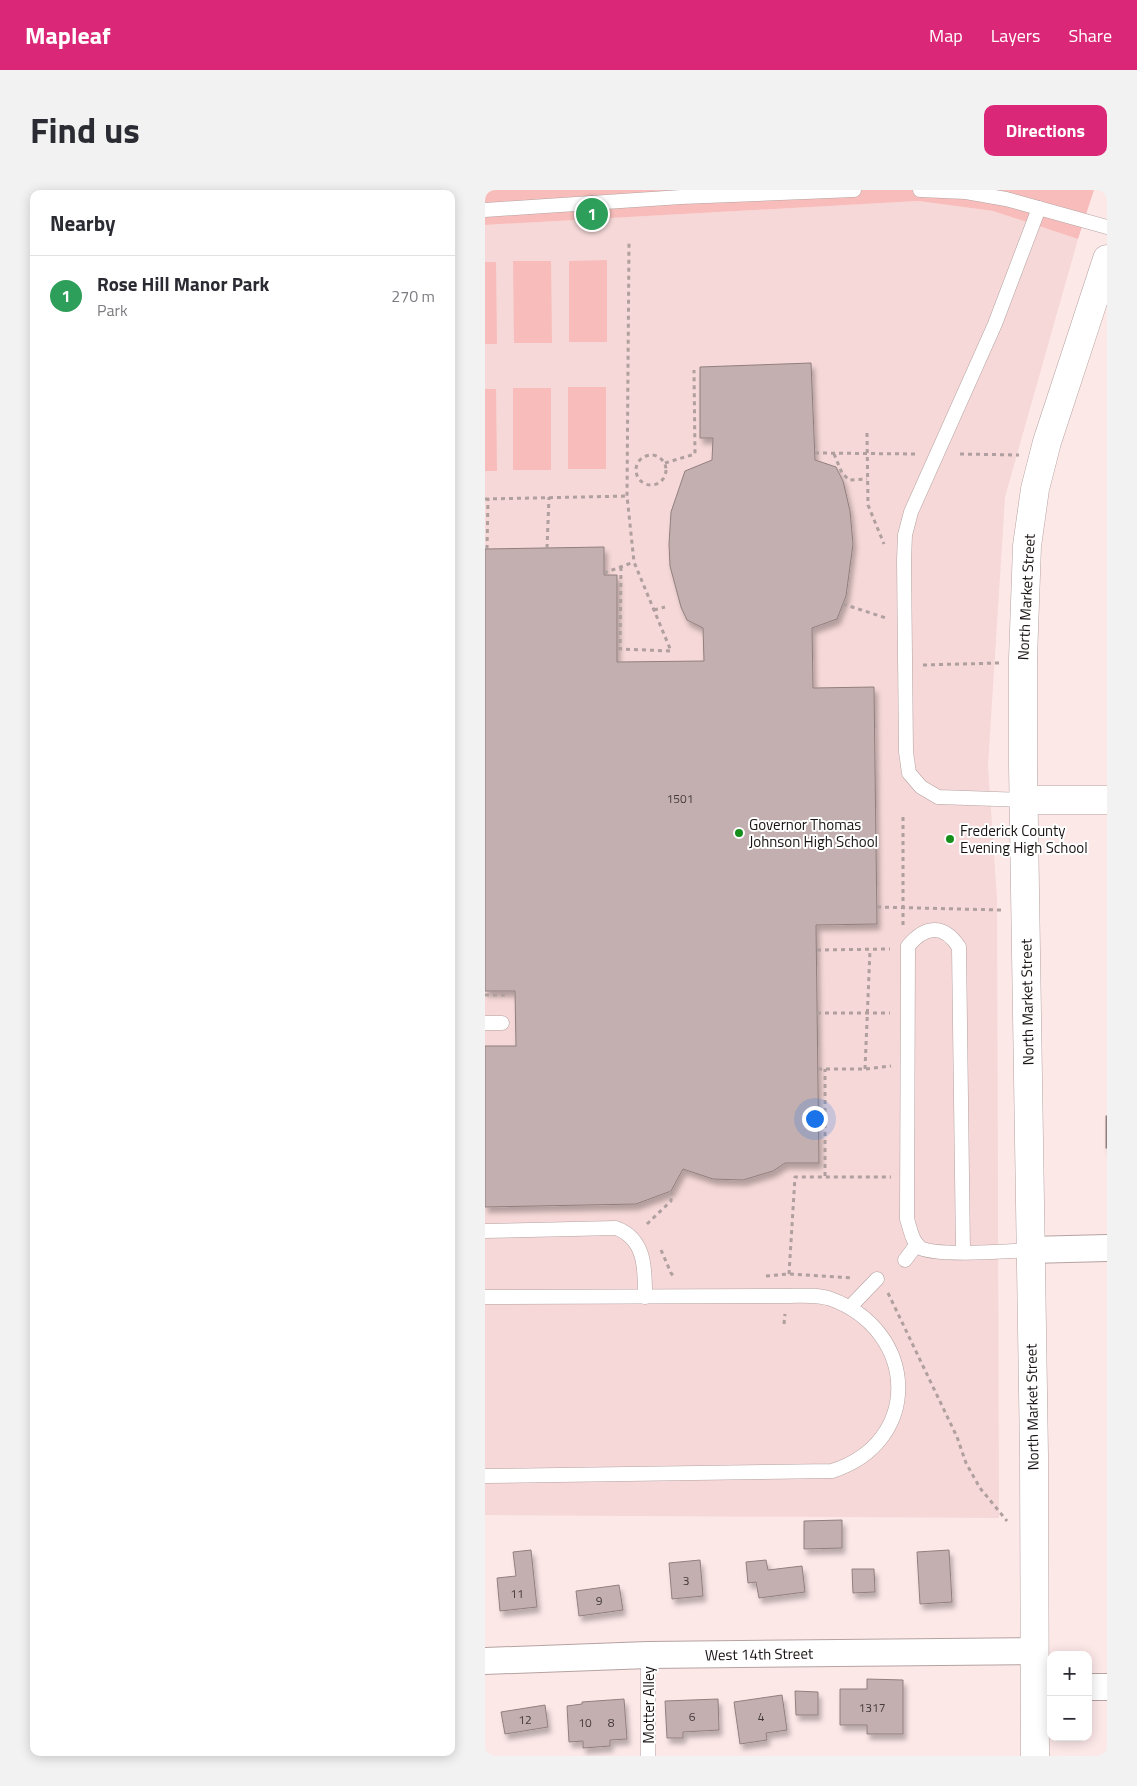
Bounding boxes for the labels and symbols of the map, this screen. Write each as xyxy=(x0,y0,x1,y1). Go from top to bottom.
pin: 1 xyxy=(576,195,608,233)
street label: North Market Street xyxy=(1011,532,1041,661)
house number: 1501 xyxy=(667,789,693,808)
place label: Governor Thomas Johnson High School xyxy=(749,813,878,853)
place label: Frederick County Evening High School xyxy=(960,819,1088,859)
marker: Governor Thomas Johnson High School xyxy=(733,827,745,839)
marker: Frederick County Evening High School xyxy=(944,833,956,845)
street label: North Market Street xyxy=(1014,938,1040,1066)
your location xyxy=(802,1106,828,1132)
street label: North Market Street xyxy=(1019,1343,1045,1471)
house number: 3 xyxy=(683,1571,689,1590)
house number: 11 xyxy=(510,1584,524,1603)
house number: 9 xyxy=(596,1591,603,1610)
street label: West 14th Street xyxy=(705,1642,814,1666)
street label: Motter Alley xyxy=(637,1666,660,1744)
house number: 1317 xyxy=(859,1698,885,1717)
house number: 6 xyxy=(689,1707,696,1726)
house number: 4 xyxy=(758,1707,765,1726)
house number: 12 xyxy=(518,1710,532,1729)
house number: 10 xyxy=(578,1713,592,1732)
house number: 8 xyxy=(608,1713,615,1732)

